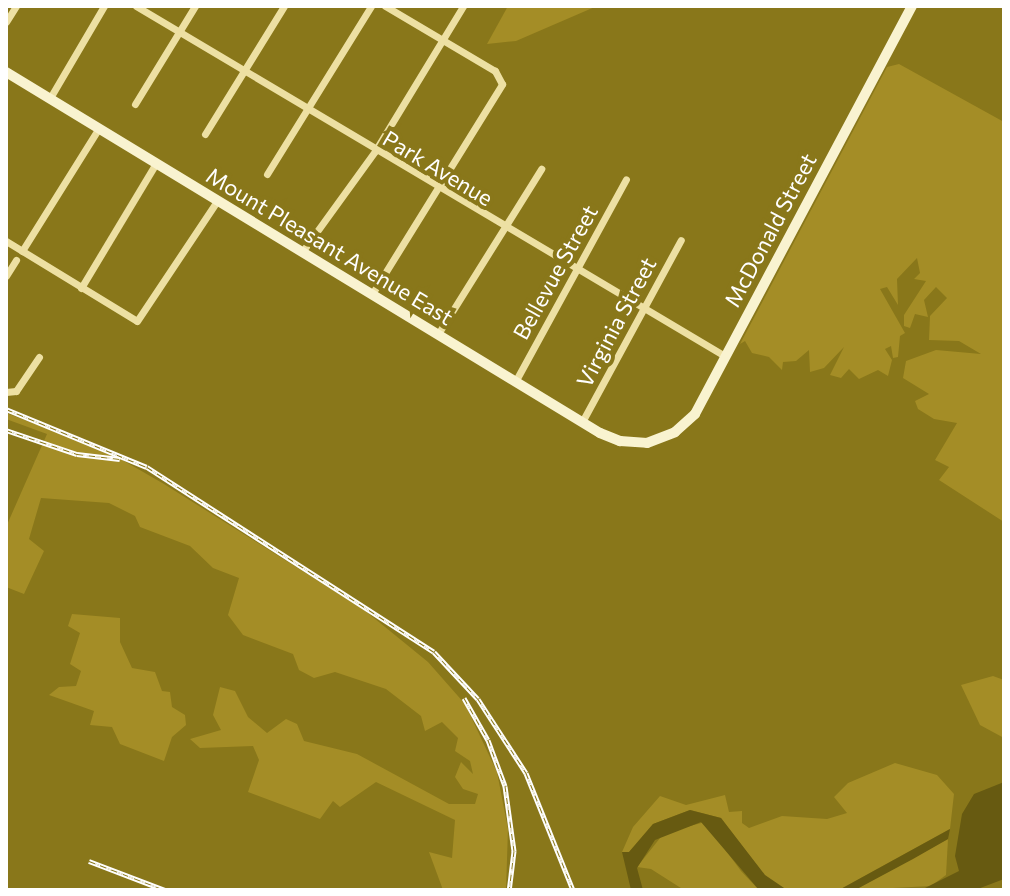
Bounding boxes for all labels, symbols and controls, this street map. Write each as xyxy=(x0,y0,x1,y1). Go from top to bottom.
street label: Park Avenue xyxy=(378,125,498,211)
street label: McDonald Street xyxy=(718,149,822,311)
street label: Mount Pleasant Avenue East xyxy=(202,162,458,330)
street label: Bellevue Street xyxy=(507,200,603,344)
street label: Virginia Street xyxy=(571,253,661,391)

